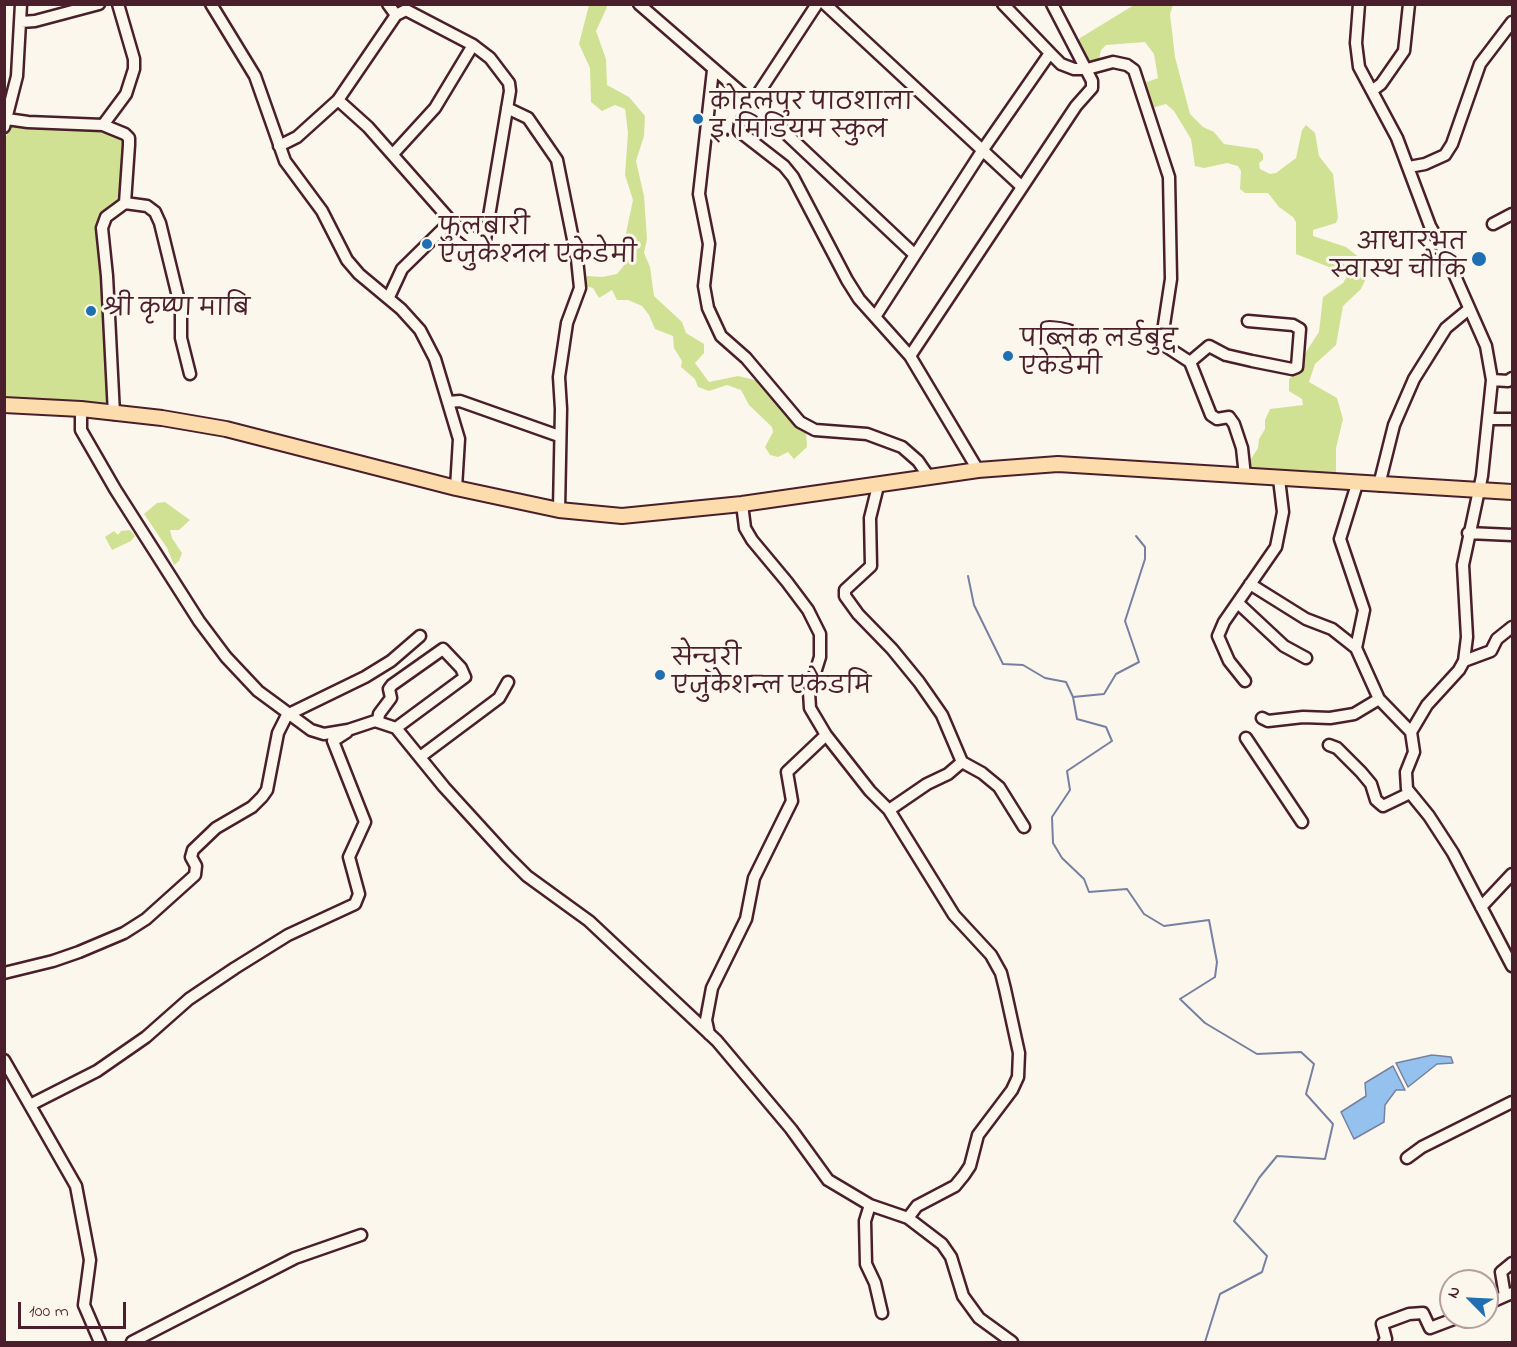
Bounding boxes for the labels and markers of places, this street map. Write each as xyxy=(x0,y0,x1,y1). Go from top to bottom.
place label: कोहलपुर पाठशाला इ. मिडियम स्कुल xyxy=(710,91,913,147)
marker: कोहलपुर पाठशाला इ. मिडियम स्कुल xyxy=(691,112,705,126)
place label: फुलबारी एजुकेश्नल एकेडेमी xyxy=(439,216,637,272)
place label: आधारभुत स्वास्थ चौकि xyxy=(1330,231,1466,287)
marker: फुलबारी एजुकेश्नल एकेडेमी xyxy=(420,237,434,251)
marker: आधारभुत स्वास्थ चौकि xyxy=(1470,250,1488,268)
place label: श्री कृष्ण माबि xyxy=(103,297,250,325)
marker: श्री कृष्ण माबि xyxy=(84,304,98,318)
place label: पब्लिक लर्डबुद्द एकेडेमी xyxy=(1020,328,1178,384)
marker: पब्लिक लर्डबुद्द एकेडेमी xyxy=(1001,349,1015,363)
place label: सेन्चुरी एजुकेशन्ल एकेडमि xyxy=(672,647,871,703)
marker: सेन्चुरी एजुकेशन्ल एकेडमि xyxy=(653,668,667,682)

